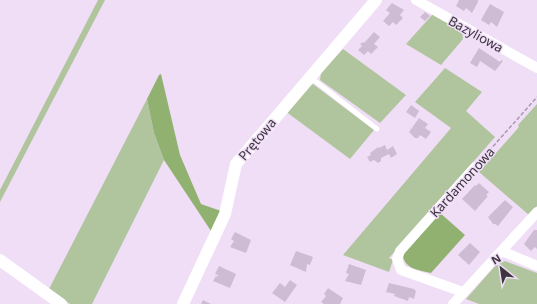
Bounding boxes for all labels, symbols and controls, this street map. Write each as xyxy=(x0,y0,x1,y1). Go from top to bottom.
street label: Bazyliowa xyxy=(445,12,507,56)
street label: Prętowa xyxy=(234,114,280,164)
street label: Kardamonowa xyxy=(426,143,498,221)
north arrow xyxy=(481,248,521,288)
text: N xyxy=(488,250,503,268)

